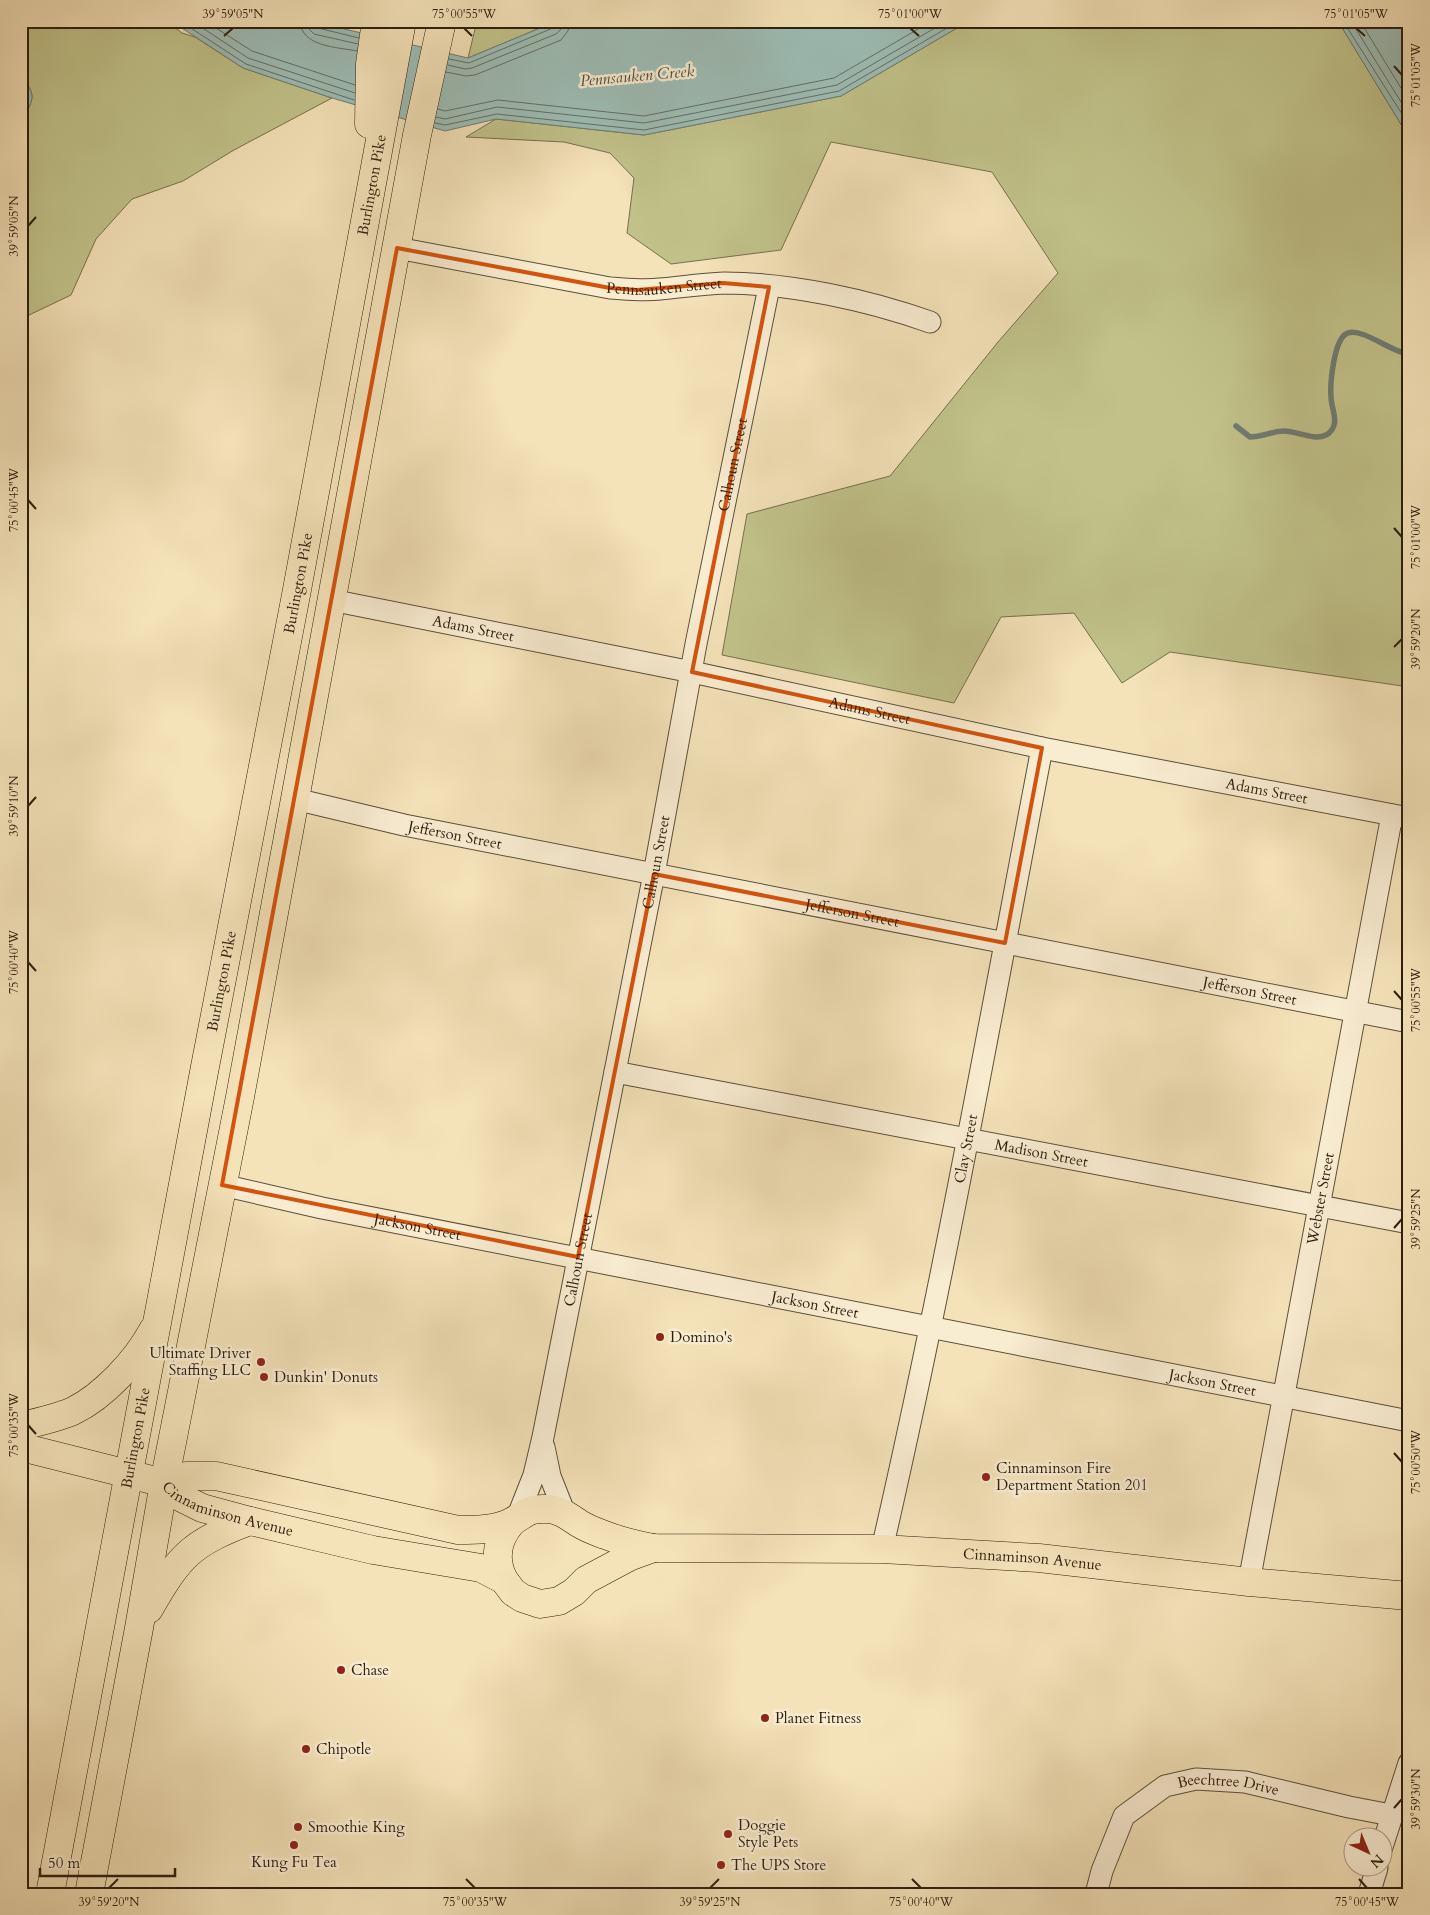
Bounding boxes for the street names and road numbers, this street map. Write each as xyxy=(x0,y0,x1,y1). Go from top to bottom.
street label: Burlington Pike xyxy=(353,133,391,237)
street label: Pennsauken Street xyxy=(606,273,723,300)
street label: Calhoun Street xyxy=(713,416,752,513)
street label: Burlington Pike xyxy=(279,531,317,635)
street label: Adams Street xyxy=(431,610,516,646)
street label: Adams Street xyxy=(827,692,913,729)
street label: Adams Street xyxy=(1224,773,1310,809)
street label: Calhoun Street xyxy=(637,814,675,911)
street label: Jefferson Street xyxy=(404,816,504,854)
street label: Jefferson Street xyxy=(802,894,901,932)
street label: Burlington Pike xyxy=(202,929,241,1033)
street label: Jefferson Street xyxy=(1199,971,1299,1010)
street label: Clay Street xyxy=(949,1112,982,1185)
street label: Madison Street xyxy=(993,1134,1090,1172)
street label: Webster Street xyxy=(1302,1150,1339,1247)
street label: Jackson Street xyxy=(370,1208,463,1245)
street label: Calhoun Street xyxy=(559,1211,597,1308)
street label: Jackson Street xyxy=(768,1286,860,1323)
street label: Jackson Street xyxy=(1165,1364,1258,1401)
street label: Burlington Pike xyxy=(116,1386,155,1490)
street label: Cinnaminson Avenue xyxy=(158,1477,296,1541)
street label: Cinnaminson Avenue xyxy=(963,1544,1103,1575)
street label: Beechtree Drive xyxy=(1175,1769,1281,1800)

